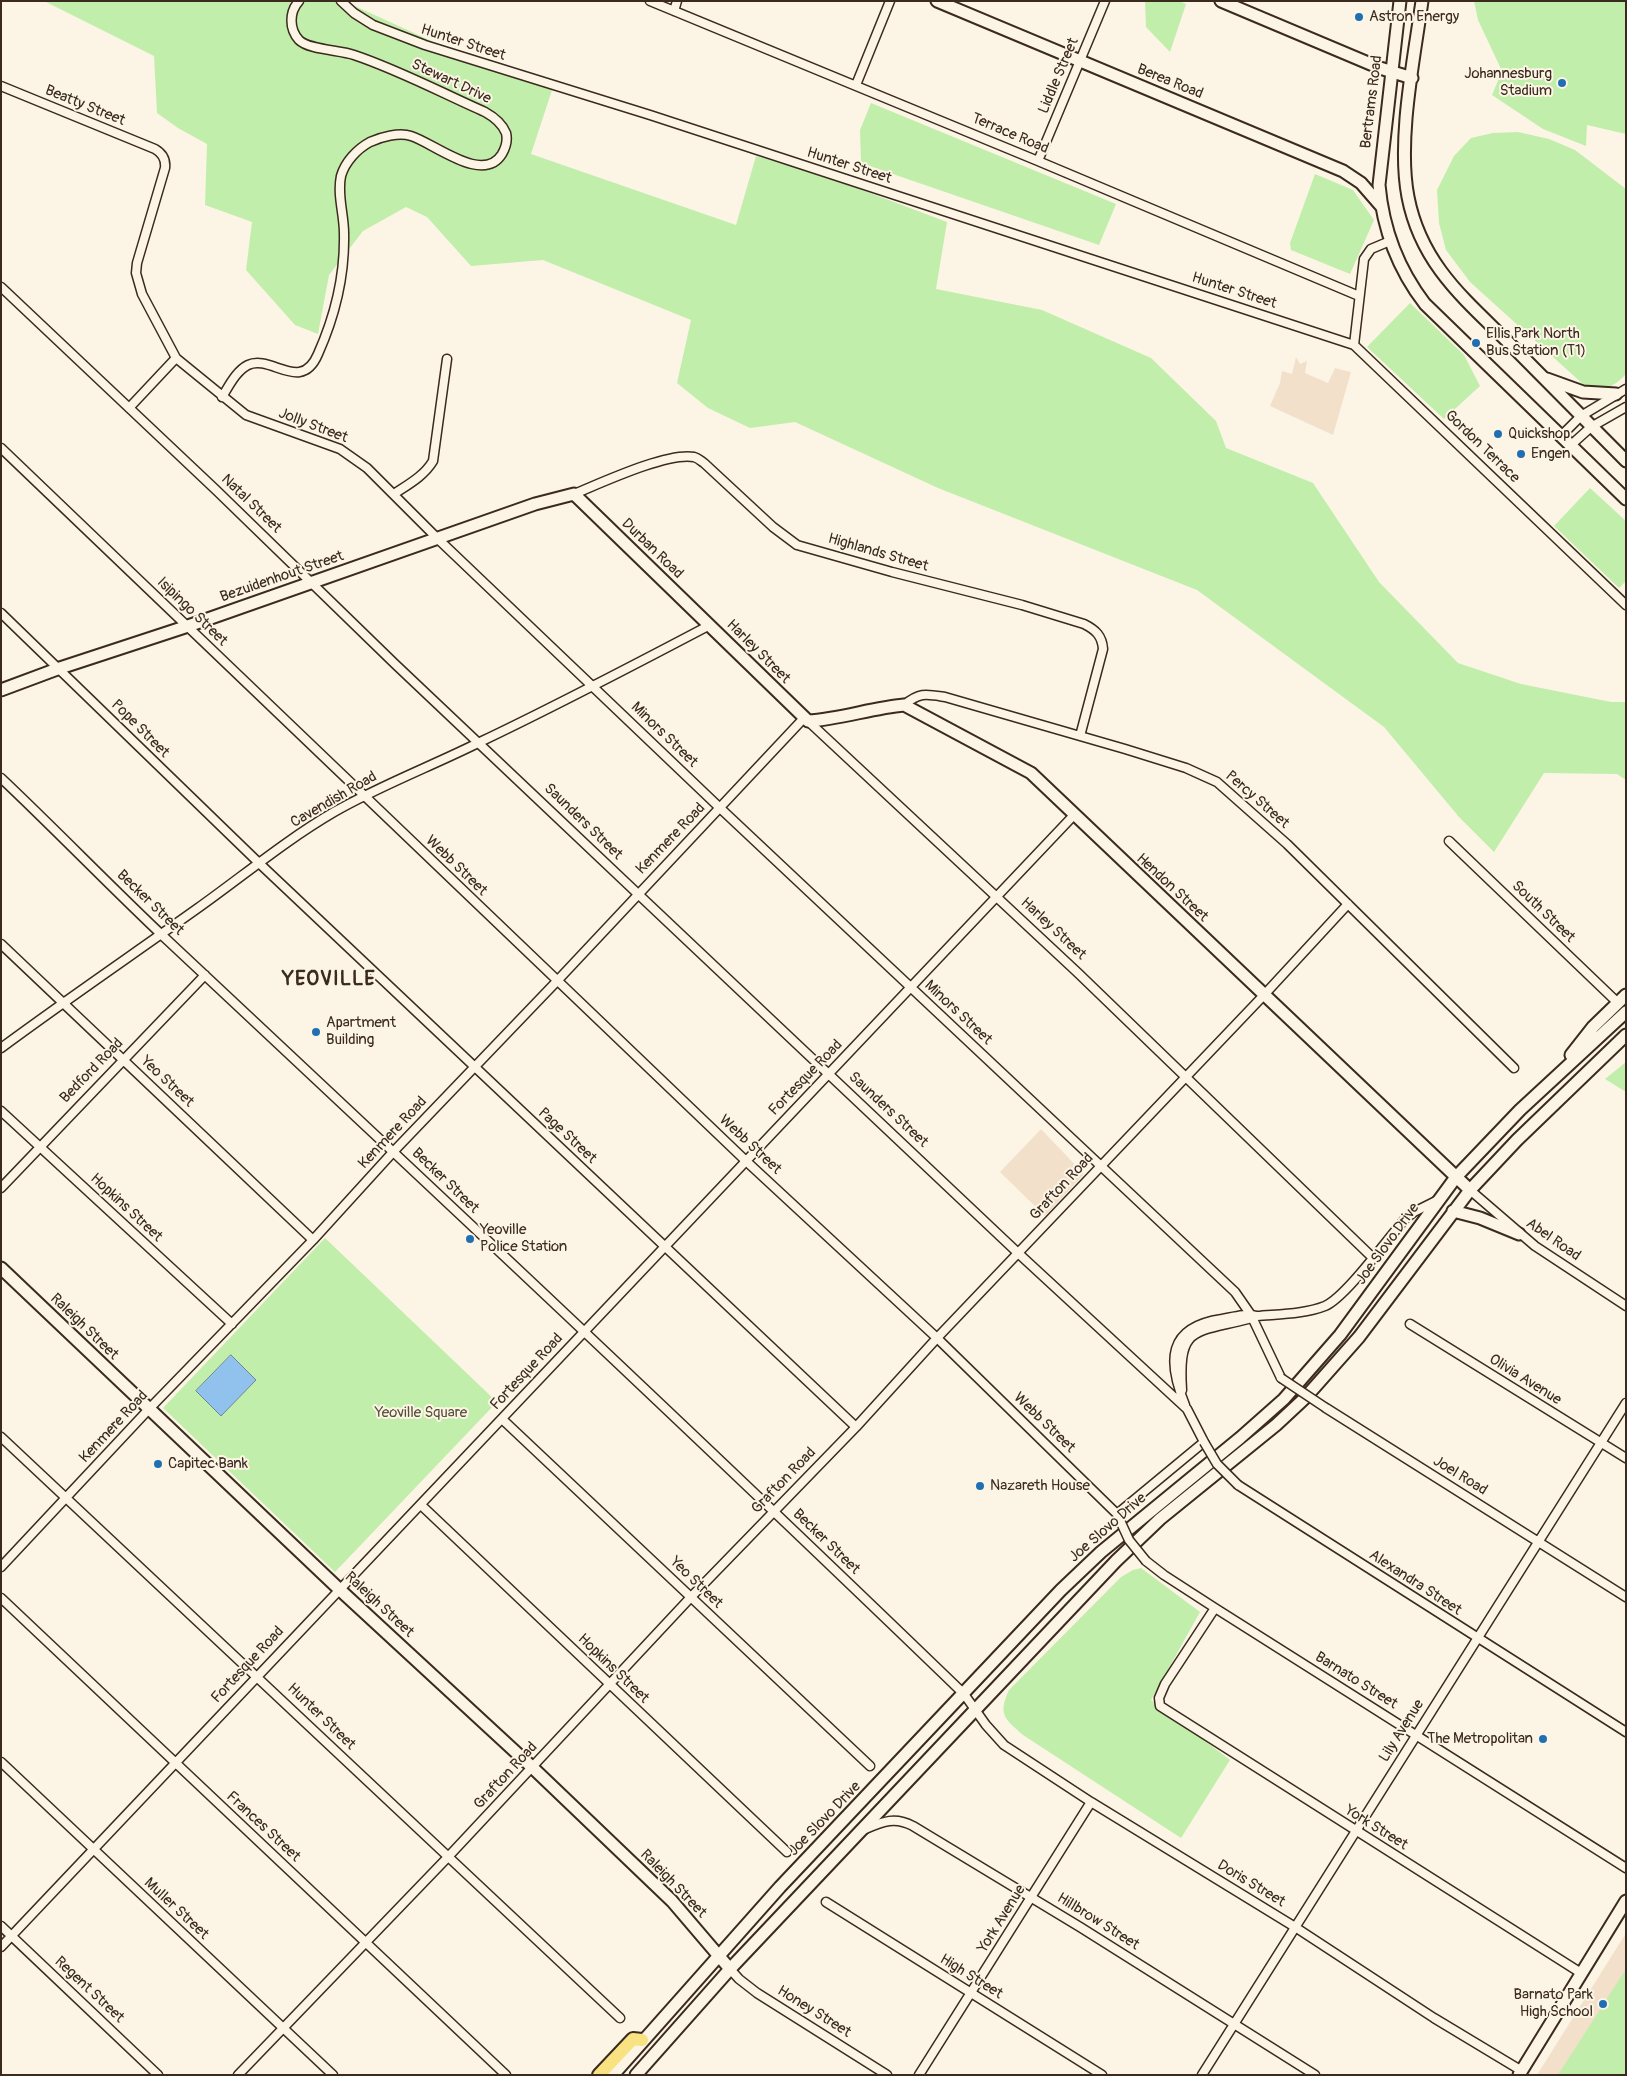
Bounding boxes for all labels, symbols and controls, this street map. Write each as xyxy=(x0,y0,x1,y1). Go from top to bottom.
place label: Astron Energy xyxy=(1369,8,1459,26)
marker: Astron Energy xyxy=(1353,11,1365,23)
street label: Hunter Street xyxy=(418,21,508,65)
street label: Liddle Street xyxy=(1035,35,1083,117)
street label: Bertrams Road xyxy=(1357,54,1387,150)
street label: Stewart Drive xyxy=(408,56,494,108)
street label: Berea Road xyxy=(1134,61,1206,103)
place label: Johannesburg Stadium xyxy=(1464,65,1552,100)
marker: Johannesburg Stadium xyxy=(1556,77,1568,89)
street label: Beatty Street xyxy=(42,82,128,130)
street label: Terrace Road xyxy=(969,110,1051,158)
street label: Hunter Street xyxy=(804,144,894,188)
street label: Hunter Street xyxy=(1189,269,1279,313)
place label: Ellis Park North Bus Station (T1) xyxy=(1486,325,1586,360)
marker: Ellis Park North Bus Station (T1) xyxy=(1470,337,1482,349)
street label: Jolly Street xyxy=(276,405,350,447)
street label: Gordon Terrace xyxy=(1441,407,1523,487)
place label: Quickshop xyxy=(1508,425,1570,443)
marker: Quickshop xyxy=(1492,428,1504,440)
place label: Engen xyxy=(1531,445,1570,463)
marker: Engen xyxy=(1515,448,1527,460)
street label: Natal Street xyxy=(217,471,285,537)
street label: Durban Road xyxy=(617,515,687,583)
street label: Highlands Street xyxy=(826,530,930,576)
street label: Bezuidenhout Street xyxy=(218,547,346,607)
street label: Isipingo Street xyxy=(153,574,231,650)
street label: Harley Street xyxy=(722,616,794,688)
street label: Pope Street xyxy=(107,696,173,762)
street label: Minors Street xyxy=(627,699,701,771)
street label: Percy Street xyxy=(1221,767,1293,833)
street label: Cavendish Road xyxy=(288,768,380,832)
street label: Saunders Street xyxy=(540,780,626,864)
street label: Kenmere Road xyxy=(633,800,709,878)
street label: Webb Street xyxy=(421,832,491,900)
street label: Hendon Street xyxy=(1132,850,1212,926)
street label: Becker Street xyxy=(113,867,187,939)
street label: South Street xyxy=(1507,877,1579,947)
street label: Harley Street xyxy=(1016,894,1090,964)
district label: YEOVILLE xyxy=(281,968,377,992)
street label: Minors Street xyxy=(920,977,996,1049)
place label: Apartment Building xyxy=(326,1014,396,1049)
marker: Apartment Building xyxy=(310,1026,322,1038)
street label: Bedford Road xyxy=(57,1035,127,1107)
street label: Fortesque Road xyxy=(765,1036,847,1120)
street label: Yeo Street xyxy=(137,1053,197,1111)
street label: Saunders Street xyxy=(844,1069,932,1151)
street label: Kenmere Road xyxy=(355,1093,431,1173)
street label: Page Street xyxy=(534,1104,600,1168)
street label: Webb Street xyxy=(715,1112,785,1178)
street label: Becker Street xyxy=(408,1145,482,1217)
street label: Grafton Road xyxy=(1026,1150,1098,1224)
street label: Hopkins Street xyxy=(86,1170,166,1246)
street label: Joe Slovo Drive xyxy=(1352,1200,1424,1288)
street label: Abel Road xyxy=(1522,1215,1584,1265)
place label: Yeoville Police Station xyxy=(480,1221,567,1256)
marker: Yeoville Police Station xyxy=(464,1233,476,1245)
street label: Raleigh Street xyxy=(46,1290,122,1364)
street label: Fortesque Road xyxy=(487,1330,567,1414)
street label: Olivia Avenue xyxy=(1485,1351,1565,1409)
street label: Kenmere Road xyxy=(76,1387,152,1467)
street label: Webb Street xyxy=(1009,1389,1079,1457)
park label: Yeoville Square xyxy=(375,1404,467,1422)
street label: Grafton Road xyxy=(748,1444,820,1518)
street label: Joel Road xyxy=(1430,1452,1490,1500)
place label: Capitec Bank xyxy=(168,1455,248,1473)
marker: Capitec Bank xyxy=(152,1458,164,1470)
place label: Nazareth House xyxy=(990,1477,1090,1495)
marker: Nazareth House xyxy=(974,1480,986,1492)
street label: Joe Slovo Drive xyxy=(1066,1490,1150,1566)
street label: Becker Street xyxy=(789,1506,863,1578)
street label: Alexandra Street xyxy=(1365,1546,1465,1620)
street label: Yeo Street xyxy=(666,1553,726,1613)
street label: Raleigh Street xyxy=(341,1568,417,1642)
street label: Fortesque Road xyxy=(208,1623,288,1707)
street label: Hopkins Street xyxy=(574,1630,652,1708)
street label: Barnato Street xyxy=(1311,1648,1401,1714)
street label: Hunter Street xyxy=(283,1680,359,1754)
street label: Lily Avenue xyxy=(1376,1696,1428,1766)
place label: The Metropolitan xyxy=(1427,1730,1533,1748)
marker: The Metropolitan xyxy=(1537,1733,1549,1745)
street label: Grafton Road xyxy=(470,1739,542,1813)
street label: Joe Slovo Drive xyxy=(785,1778,865,1860)
street label: Frances Street xyxy=(222,1788,304,1866)
street label: York Street xyxy=(1341,1802,1411,1854)
street label: Raleigh Street xyxy=(636,1846,710,1922)
street label: Doris Street xyxy=(1214,1857,1288,1911)
street label: Muller Street xyxy=(140,1874,212,1944)
street label: York Avenue xyxy=(974,1882,1030,1956)
street label: Hillbrow Street xyxy=(1054,1890,1142,1954)
street label: High Street xyxy=(936,1951,1006,2003)
street label: Regent Street xyxy=(50,1953,128,2027)
street label: Honey Street xyxy=(774,1982,854,2042)
place label: Barnato Park High School xyxy=(1514,1986,1593,2021)
marker: Barnato Park High School xyxy=(1597,1998,1609,2010)

